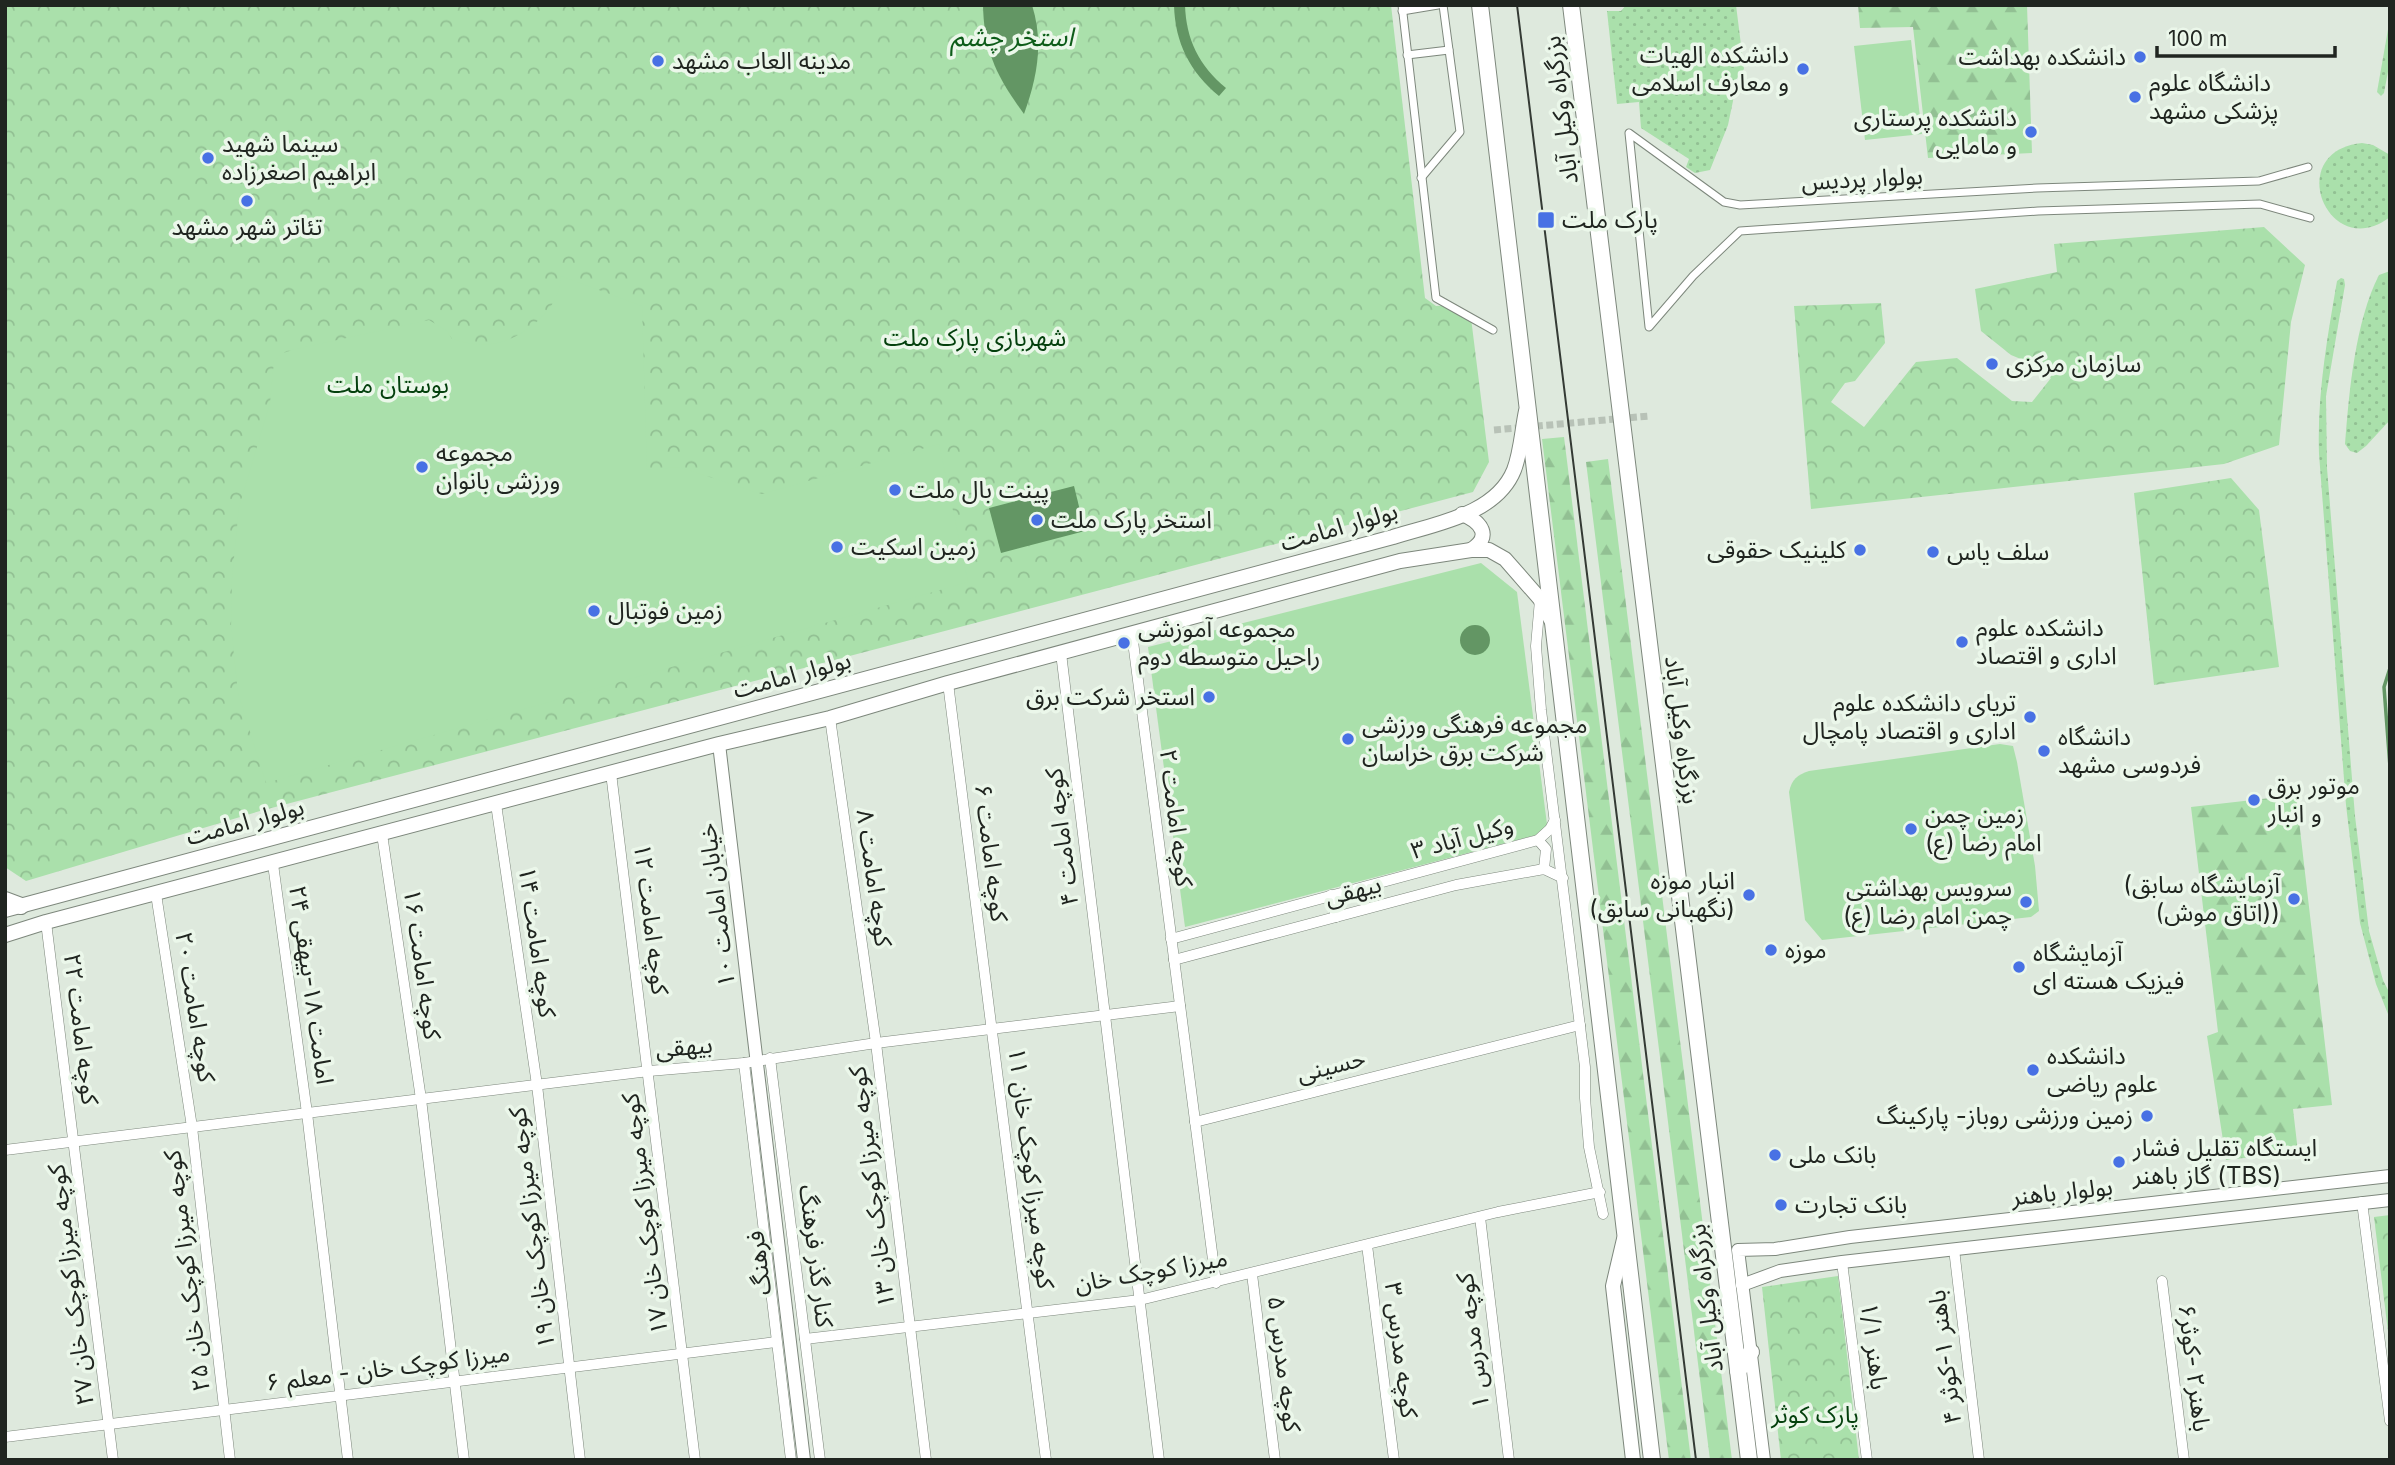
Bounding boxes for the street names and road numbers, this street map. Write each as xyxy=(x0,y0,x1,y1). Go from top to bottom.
street label: بزرگراه وکیل آباد xyxy=(1537,34,1584,186)
street label: بولوار پردیس xyxy=(1800,161,1924,197)
street label: بولوار امامت xyxy=(1277,496,1401,557)
street label: بولوار امامت xyxy=(730,645,854,704)
street label: بزرگراه وکیل آباد xyxy=(1659,654,1706,806)
street label: کوچه امامت ۲ xyxy=(1153,747,1199,890)
street label: کوچه امامت ۴ xyxy=(1039,765,1085,908)
street label: کوچه امامت ۶ xyxy=(968,782,1014,925)
street label: بولوار امامت xyxy=(183,792,307,851)
street label: کوچه امامت ۸ xyxy=(849,807,899,950)
street label: ۳ وکیل آباد xyxy=(1407,810,1516,865)
street label: خیابان امامت ۱۰ xyxy=(692,821,741,989)
street label: کوچه امامت ۱۲ xyxy=(627,842,675,997)
street label: کوچه امامت ۱۴ xyxy=(511,865,563,1021)
street label: بیهقی xyxy=(1322,869,1384,912)
street label: امامت ۱۸-بیهقی ۲۴ xyxy=(283,884,340,1086)
street label: کوچه امامت ۱۶ xyxy=(396,887,448,1043)
street label: کوچه امامت ۲۰ xyxy=(168,930,222,1086)
street label: کوچه امامت ۲۲ xyxy=(57,952,105,1107)
street label: بیهقی xyxy=(654,1030,714,1063)
street label: حسینی xyxy=(1294,1043,1368,1088)
street label: کوچه میرزا کوچک خان ۱۱ xyxy=(1001,1046,1061,1291)
street label: کوچه میرزا کوچک خان ۱۳ xyxy=(842,1064,902,1309)
street label: کوچه میرزا کوچک خان ۱۷ xyxy=(615,1091,675,1336)
street label: کوچه میرزا کوچک خان ۱۹ xyxy=(502,1105,562,1350)
street label: کوچه میرزا کوچک خان ۲۵ xyxy=(157,1148,217,1393)
street label: کوچه میرزا کوچک خان ۲۷ xyxy=(41,1162,101,1407)
street label: بولوار باهنر xyxy=(2009,1172,2114,1211)
street label: کنار گذر فرهنگ xyxy=(793,1183,840,1330)
street label: بزرگراه وکیل آباد xyxy=(1682,1222,1729,1374)
street label: فرهنگ xyxy=(740,1229,777,1297)
street label: میرزا کوچک خان xyxy=(1072,1243,1230,1299)
street label: کوچه مدرس ۱ xyxy=(1450,1270,1496,1411)
street label: کوچه مدرس ۳ xyxy=(1378,1280,1424,1421)
street label: باهنر ۱-کوثر ۴ xyxy=(1922,1288,1967,1426)
street label: کوچه مدرس ۵ xyxy=(1261,1294,1307,1435)
street label: باهنر ۱/۱ xyxy=(1855,1301,1894,1391)
street label: باهنر۲ -کوثر۶ xyxy=(2172,1303,2217,1433)
street label: میرزا کوچک خان - معلم ۶ xyxy=(264,1338,512,1400)

